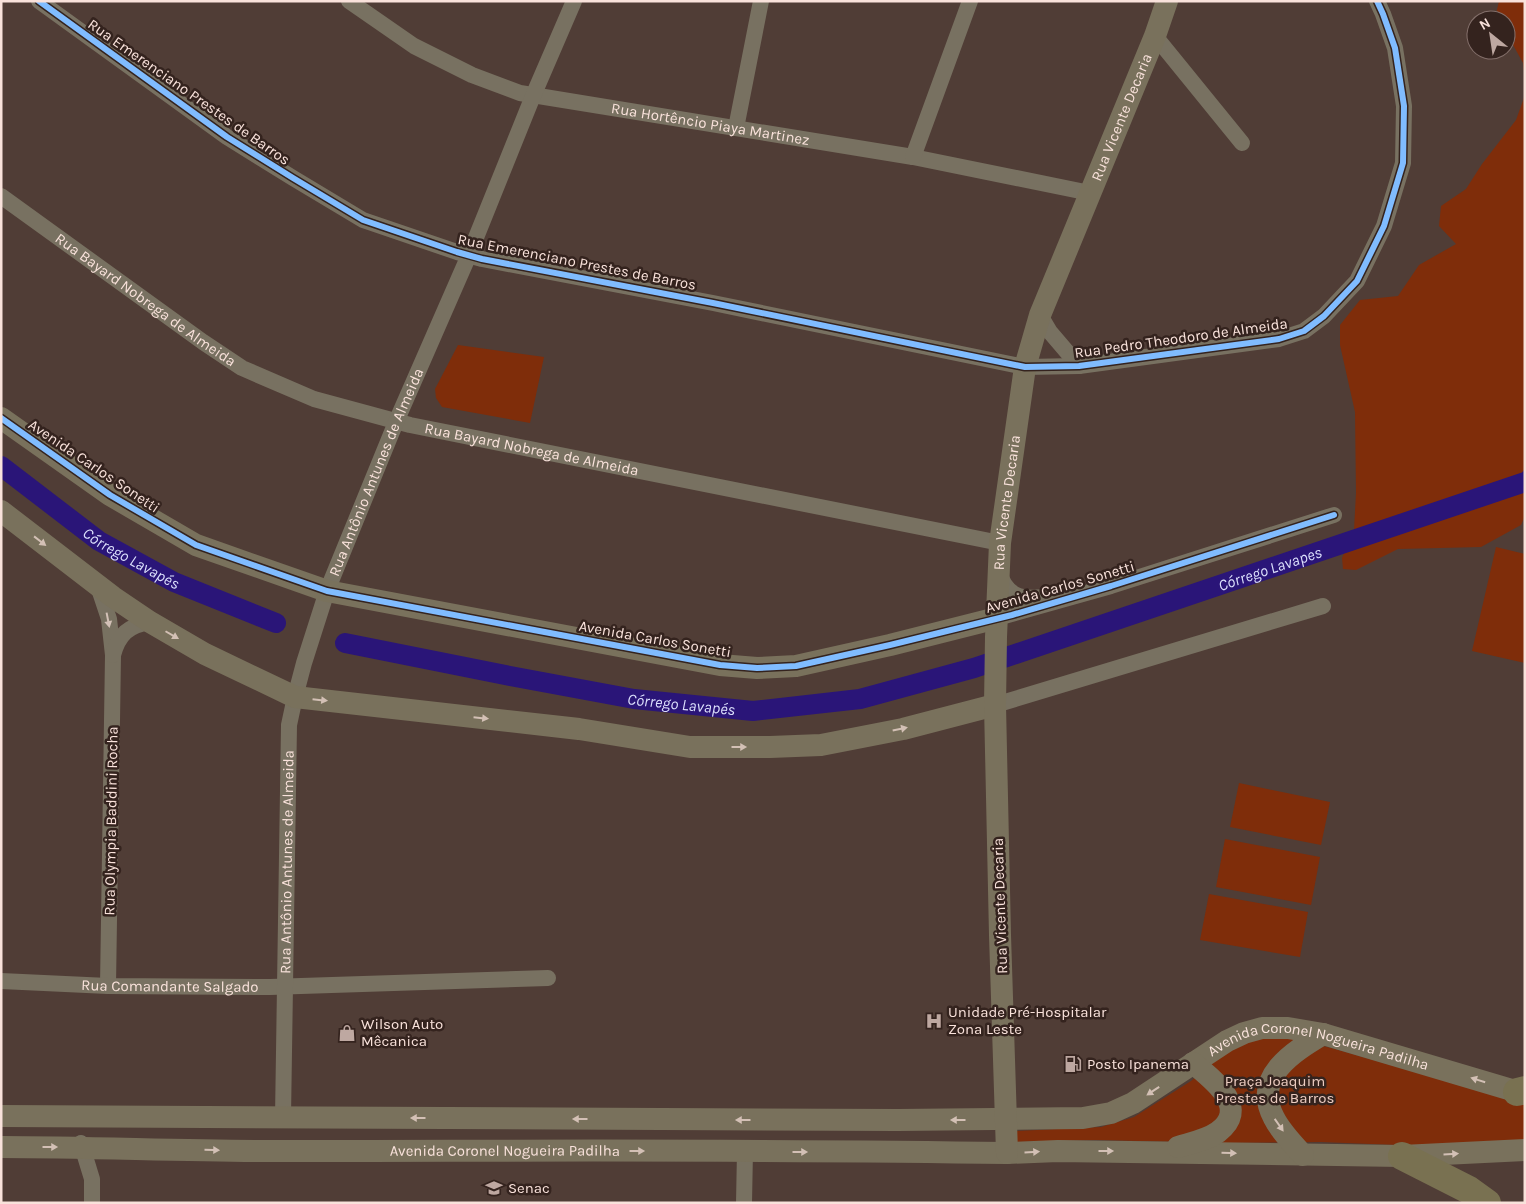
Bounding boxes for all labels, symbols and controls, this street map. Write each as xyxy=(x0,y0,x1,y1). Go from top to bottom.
north arrow xyxy=(1466,10,1516,60)
text: N xyxy=(1476,14,1493,34)
street label: Rua Emerenciano Prestes de Barros xyxy=(85,15,293,169)
street label: Rua Vicente Decaria xyxy=(1087,51,1156,184)
street label: Rua Hortêncio Piaya Martinez xyxy=(610,99,811,149)
street label: Rua Bayard Nobrega de Almeida xyxy=(52,229,239,370)
street label: Rua Emerenciano Prestes de Barros xyxy=(456,230,698,294)
street label: Rua Pedro Theodoro de Almeida xyxy=(1073,314,1289,362)
street label: Rua Antônio Antunes de Almeida xyxy=(325,365,427,579)
street label: Avenida Carlos Sonetti xyxy=(25,415,163,517)
street label: Rua Bayard Nobrega de Almeida xyxy=(423,419,640,480)
street label: Rua Vicente Decaria xyxy=(990,434,1024,571)
water label: Córrego Lavapés xyxy=(79,523,183,593)
one-way arrow xyxy=(33,536,47,546)
water label: Córrego Lavapes xyxy=(1216,542,1325,595)
street label: Avenida Carlos Sonetti xyxy=(983,557,1137,617)
one-way arrow xyxy=(105,612,113,628)
street label: Avenida Carlos Sonetti xyxy=(577,617,733,661)
one-way arrow xyxy=(165,631,179,640)
water label: Córrego Lavapés xyxy=(626,689,737,719)
one-way arrow xyxy=(312,696,328,704)
one-way arrow xyxy=(473,714,489,722)
one-way arrow xyxy=(893,725,908,733)
street label: Rua Olympia Baddini Rocha xyxy=(100,726,122,916)
one-way arrow xyxy=(731,743,747,751)
street label: Rua Antônio Antunes de Almeida xyxy=(276,750,298,974)
street label: Rua Vicente Decaria xyxy=(989,838,1011,974)
street label: Rua Comandante Salgado xyxy=(81,976,259,996)
place label: Unidade Pré-Hospitalar Zona Leste xyxy=(948,1003,1107,1038)
hospital icon: Unidade Pré-Hospitalar Zona Leste xyxy=(924,1011,944,1031)
place label: Wilson Auto Mêcanica xyxy=(361,1015,443,1050)
street label: Avenida Coronel Nogueira Padilha xyxy=(1204,1019,1431,1074)
shop icon: Wilson Auto Mêcanica xyxy=(337,1023,357,1043)
fuel station icon: Posto Ipanema xyxy=(1063,1054,1083,1074)
place label: Posto Ipanema xyxy=(1087,1055,1189,1073)
park label: Praça Joaquim Prestes de Barros xyxy=(1216,1072,1334,1107)
one-way arrow xyxy=(1470,1076,1485,1084)
one-way arrow xyxy=(1146,1086,1160,1096)
one-way arrow xyxy=(409,1114,425,1122)
one-way arrow xyxy=(572,1115,588,1123)
one-way arrow xyxy=(734,1116,750,1124)
one-way arrow xyxy=(949,1116,965,1124)
one-way arrow xyxy=(1274,1118,1284,1132)
street label: Avenida Coronel Nogueira Padilha xyxy=(390,1142,620,1160)
one-way arrow xyxy=(42,1143,58,1151)
one-way arrow xyxy=(205,1146,221,1154)
one-way arrow xyxy=(630,1147,646,1155)
one-way arrow xyxy=(1099,1147,1115,1155)
one-way arrow xyxy=(792,1148,808,1156)
one-way arrow xyxy=(1025,1148,1041,1156)
one-way arrow xyxy=(1443,1149,1459,1157)
one-way arrow xyxy=(1221,1150,1237,1158)
school or university icon: Senac xyxy=(484,1178,504,1198)
place label: Senac xyxy=(508,1179,550,1197)

